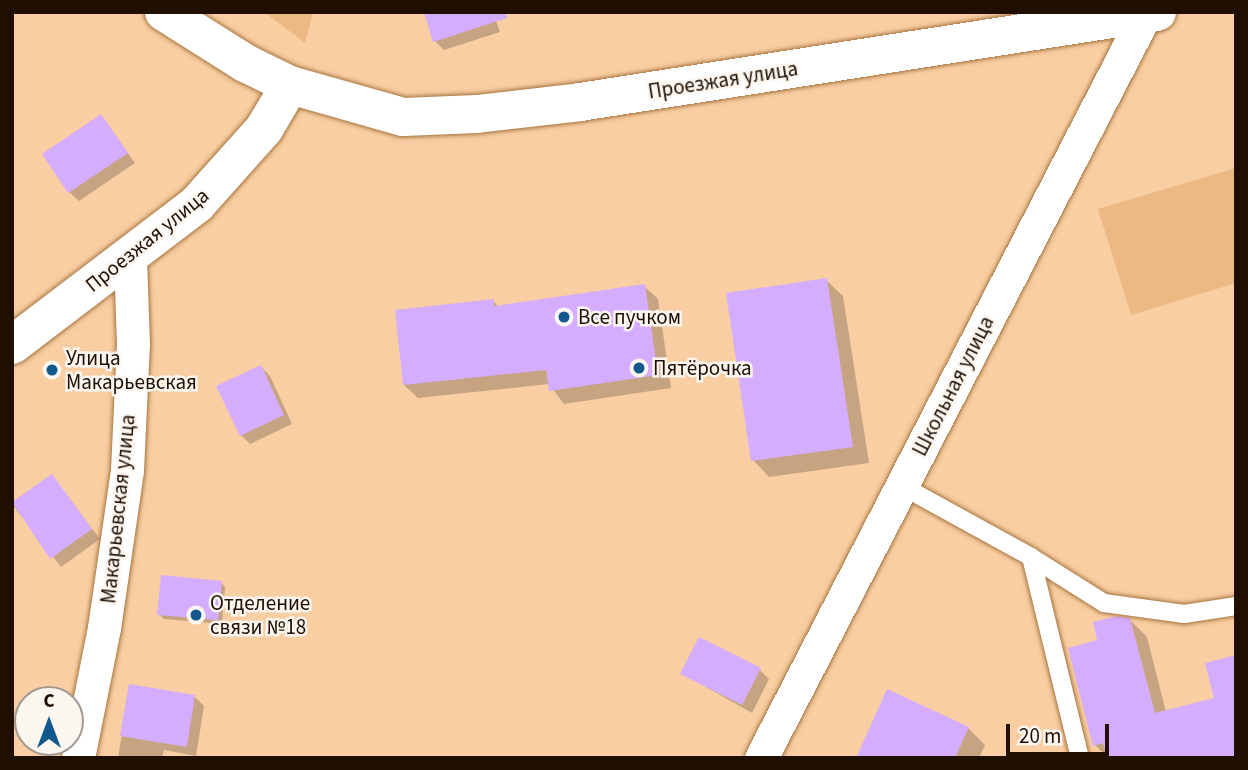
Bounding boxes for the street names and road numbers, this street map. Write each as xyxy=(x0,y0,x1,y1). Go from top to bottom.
street label: Проезжая улица xyxy=(646,56,800,104)
street label: Проезжая улица xyxy=(80,183,214,297)
street label: Школьная улица xyxy=(907,312,999,460)
street label: Макарьевская улица xyxy=(96,413,140,605)

